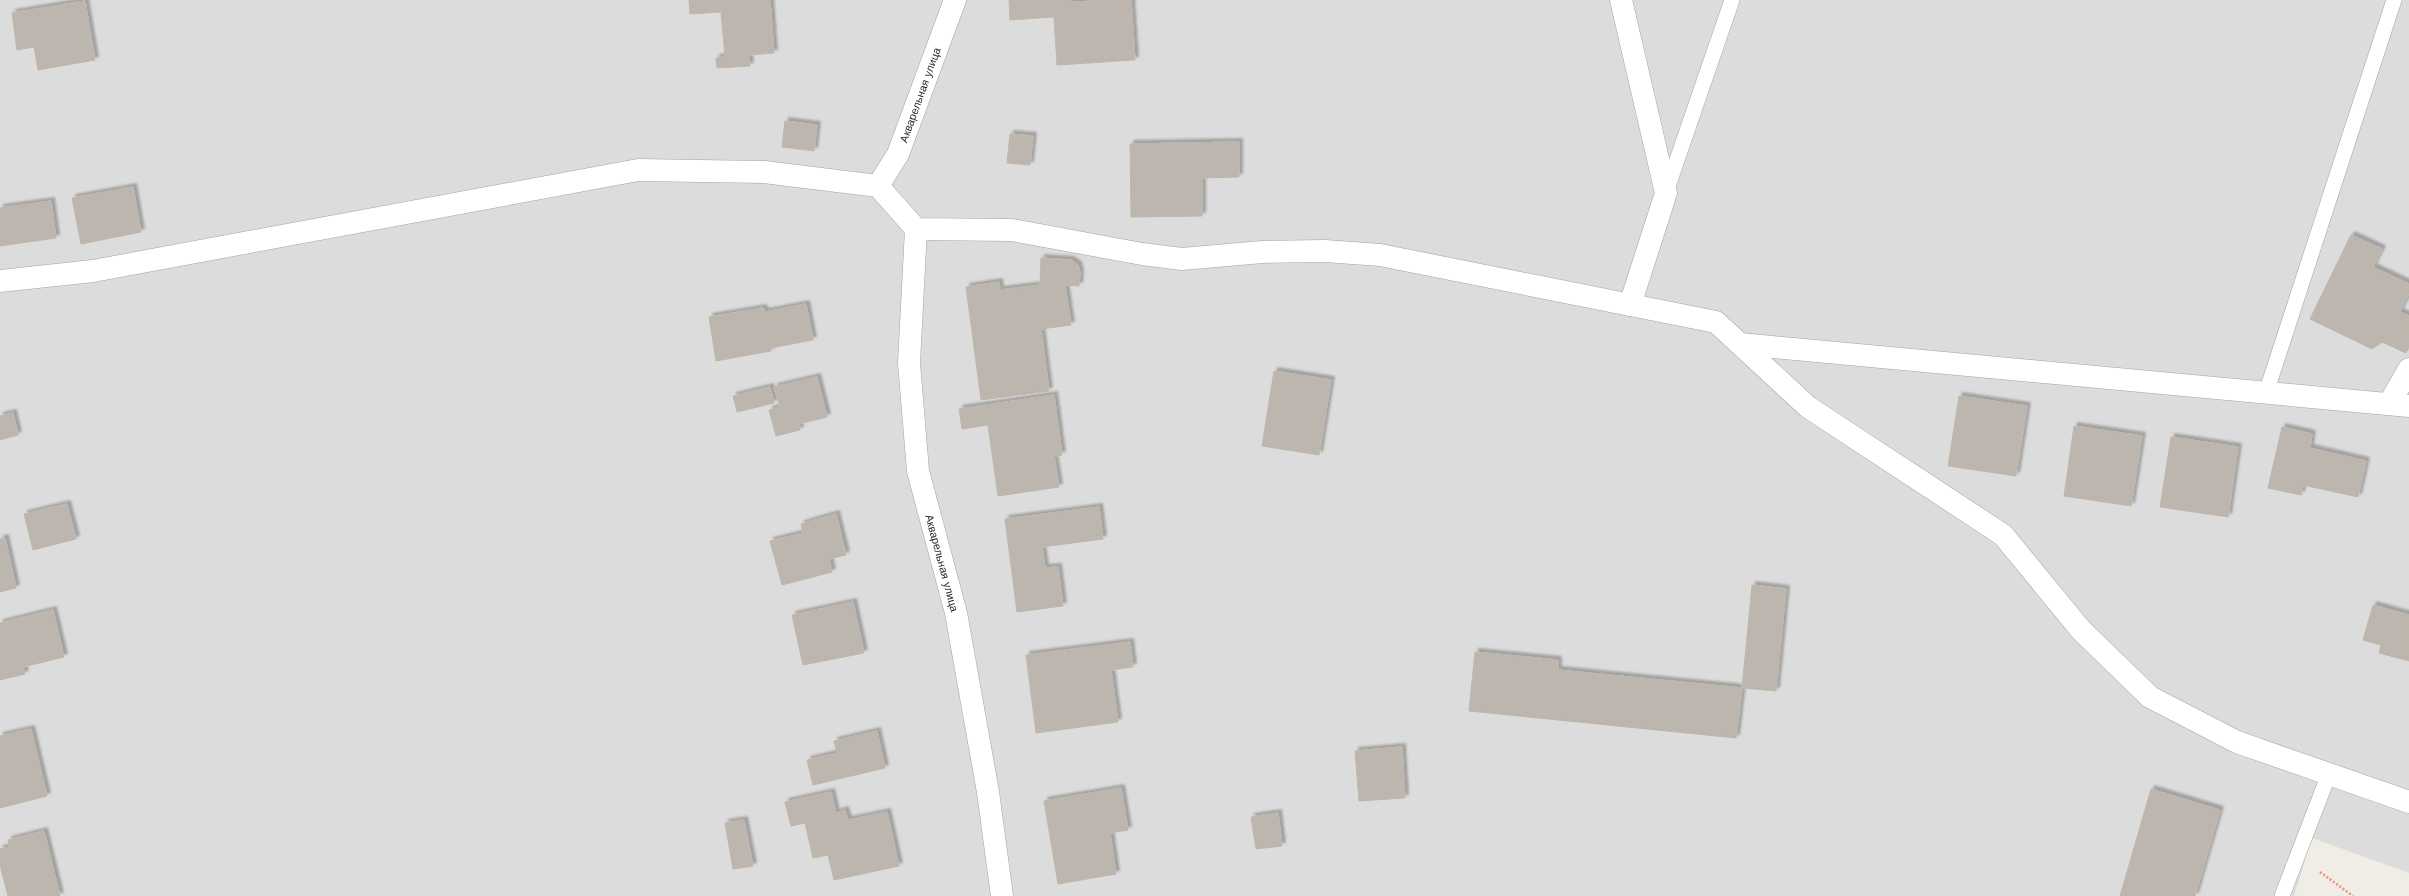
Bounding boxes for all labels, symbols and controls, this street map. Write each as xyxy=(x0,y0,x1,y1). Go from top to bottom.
street label: Акварельная улица xyxy=(897,45,944,144)
street label: Акварельная улица xyxy=(922,513,961,614)

